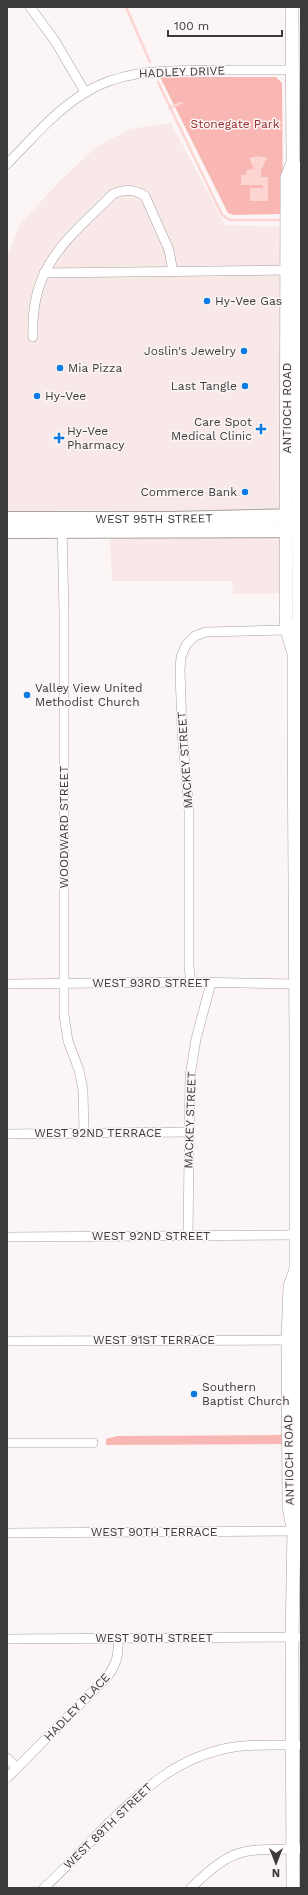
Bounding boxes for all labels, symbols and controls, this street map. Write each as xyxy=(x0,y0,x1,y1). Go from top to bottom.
scale bar xyxy=(168,12,282,38)
text: 100 m xyxy=(174,19,209,33)
street label: HADLEY DRIVE xyxy=(139,63,226,81)
park label: Stonegate Park xyxy=(190,117,280,131)
place label: Hy-Vee Gas xyxy=(215,294,282,308)
marker: Hy-Vee Gas xyxy=(202,296,212,306)
place label: Joslin's Jewelry xyxy=(144,344,237,358)
marker: Joslin's Jewelry xyxy=(239,346,249,356)
place label: Mia Pizza xyxy=(68,361,122,375)
marker: Mia Pizza xyxy=(55,363,65,373)
street label: ANTIOCH ROAD xyxy=(280,363,294,453)
place label: Last Tangle xyxy=(171,379,237,393)
marker: Last Tangle xyxy=(240,381,250,391)
place label: Hy-Vee xyxy=(45,389,86,403)
marker: Hy-Vee xyxy=(32,391,42,401)
place label: Care Spot Medical Clinic xyxy=(171,415,252,443)
marker: Care Spot Medical Clinic xyxy=(255,423,267,435)
place label: Hy-Vee Pharmacy xyxy=(67,424,125,452)
marker: Hy-Vee Pharmacy xyxy=(54,433,64,443)
place label: Commerce Bank xyxy=(140,485,237,499)
marker: Commerce Bank xyxy=(240,487,250,497)
street label: WEST 95TH STREET xyxy=(95,511,213,526)
place label: Valley View United Methodist Church xyxy=(35,681,143,709)
marker: Valley View United Methodist Church xyxy=(22,690,32,700)
street label: MACKEY STREET xyxy=(175,711,195,809)
street label: WOODWARD STREET xyxy=(57,766,71,888)
street label: WEST 93RD STREET xyxy=(92,976,210,990)
street label: MACKEY STREET xyxy=(181,1071,199,1169)
street label: WEST 92ND TERRACE xyxy=(34,1126,162,1140)
street label: WEST 92ND STREET xyxy=(92,1229,210,1243)
street label: WEST 91ST TERRACE xyxy=(93,1333,215,1347)
place label: Southern Baptist Church xyxy=(202,1380,290,1408)
marker: Southern Baptist Church xyxy=(189,1389,199,1399)
street label: ANTIOCH ROAD xyxy=(281,1414,297,1506)
street label: WEST 90TH TERRACE xyxy=(91,1525,218,1539)
street label: WEST 90TH STREET xyxy=(95,1631,213,1645)
street label: HADLEY PLACE xyxy=(41,1670,113,1744)
street label: WEST 89TH STREET xyxy=(61,1780,155,1872)
north arrow xyxy=(256,1843,296,1883)
text: N xyxy=(272,1866,280,1879)

